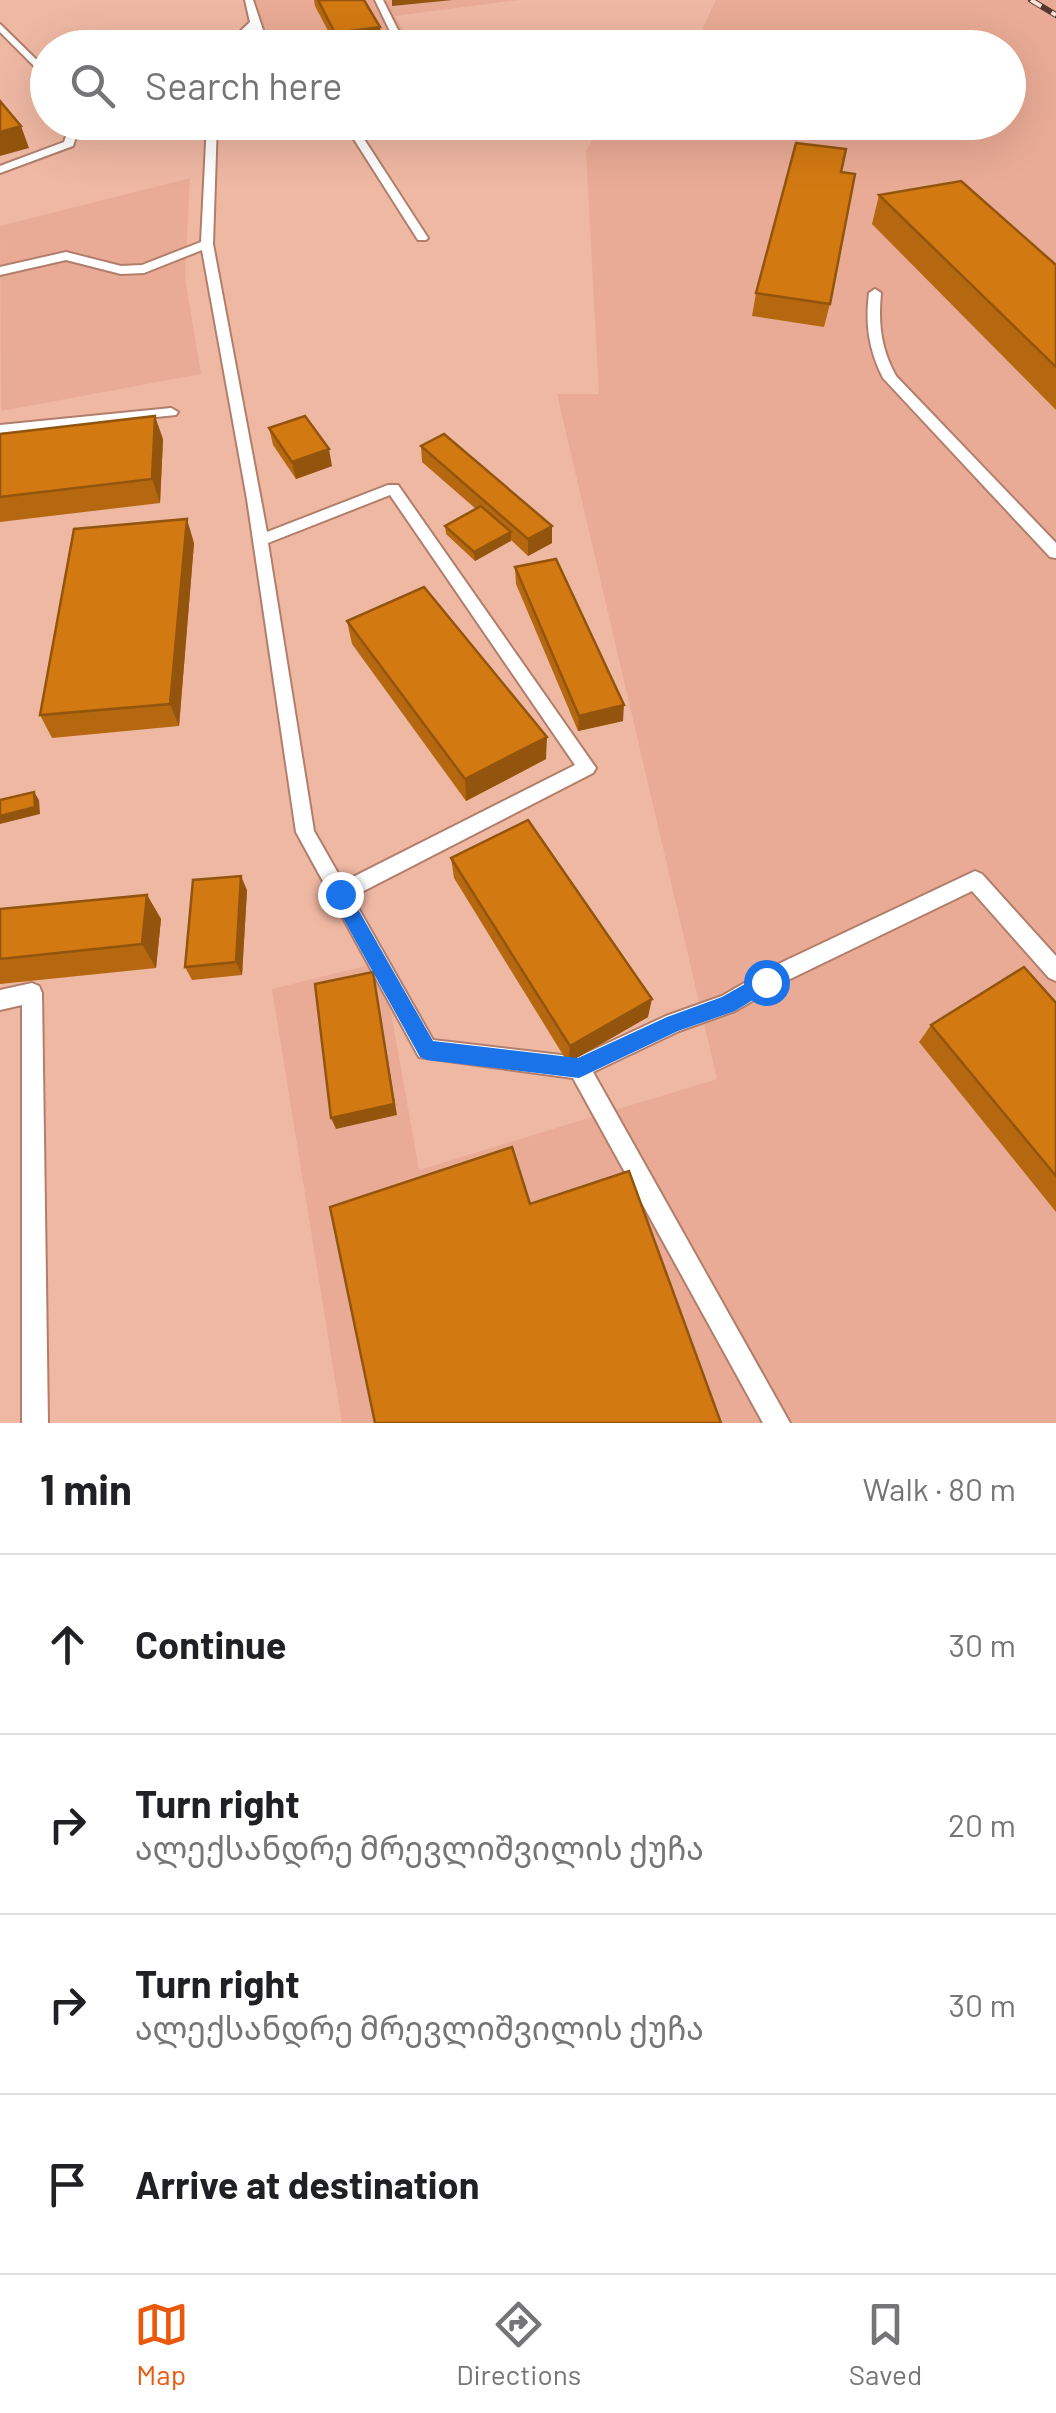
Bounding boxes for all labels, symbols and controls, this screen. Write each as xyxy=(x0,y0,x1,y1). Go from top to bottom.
search box xyxy=(30,30,1026,140)
icon: search xyxy=(65,58,120,113)
text: Search here xyxy=(145,62,343,108)
route end xyxy=(318,872,364,918)
route start xyxy=(744,960,790,1006)
text: 1 min xyxy=(40,1463,132,1513)
text: Walk · 80 m xyxy=(863,1469,1016,1507)
icon: ahead xyxy=(40,1617,95,1672)
text: Continue xyxy=(135,1621,286,1667)
text: 30 m xyxy=(949,1625,1016,1663)
text: Turn right xyxy=(135,1780,300,1826)
icon: right xyxy=(40,1797,95,1852)
text: 20 m xyxy=(948,1805,1016,1843)
text: ალექსანდრე მრევლიშვილის ქუჩა xyxy=(135,1828,704,1866)
text: Turn right xyxy=(135,1960,300,2006)
icon: right xyxy=(40,1977,95,2032)
text: 30 m xyxy=(949,1985,1016,2023)
text: ალექსანდრე მრევლიშვილის ქუჩა xyxy=(135,2008,704,2046)
icon: arrive xyxy=(40,2157,95,2212)
text: Arrive at destination xyxy=(135,2161,480,2207)
tab: Map xyxy=(134,2297,189,2391)
tab: Directions xyxy=(456,2297,581,2391)
tab: Saved xyxy=(849,2297,922,2391)

